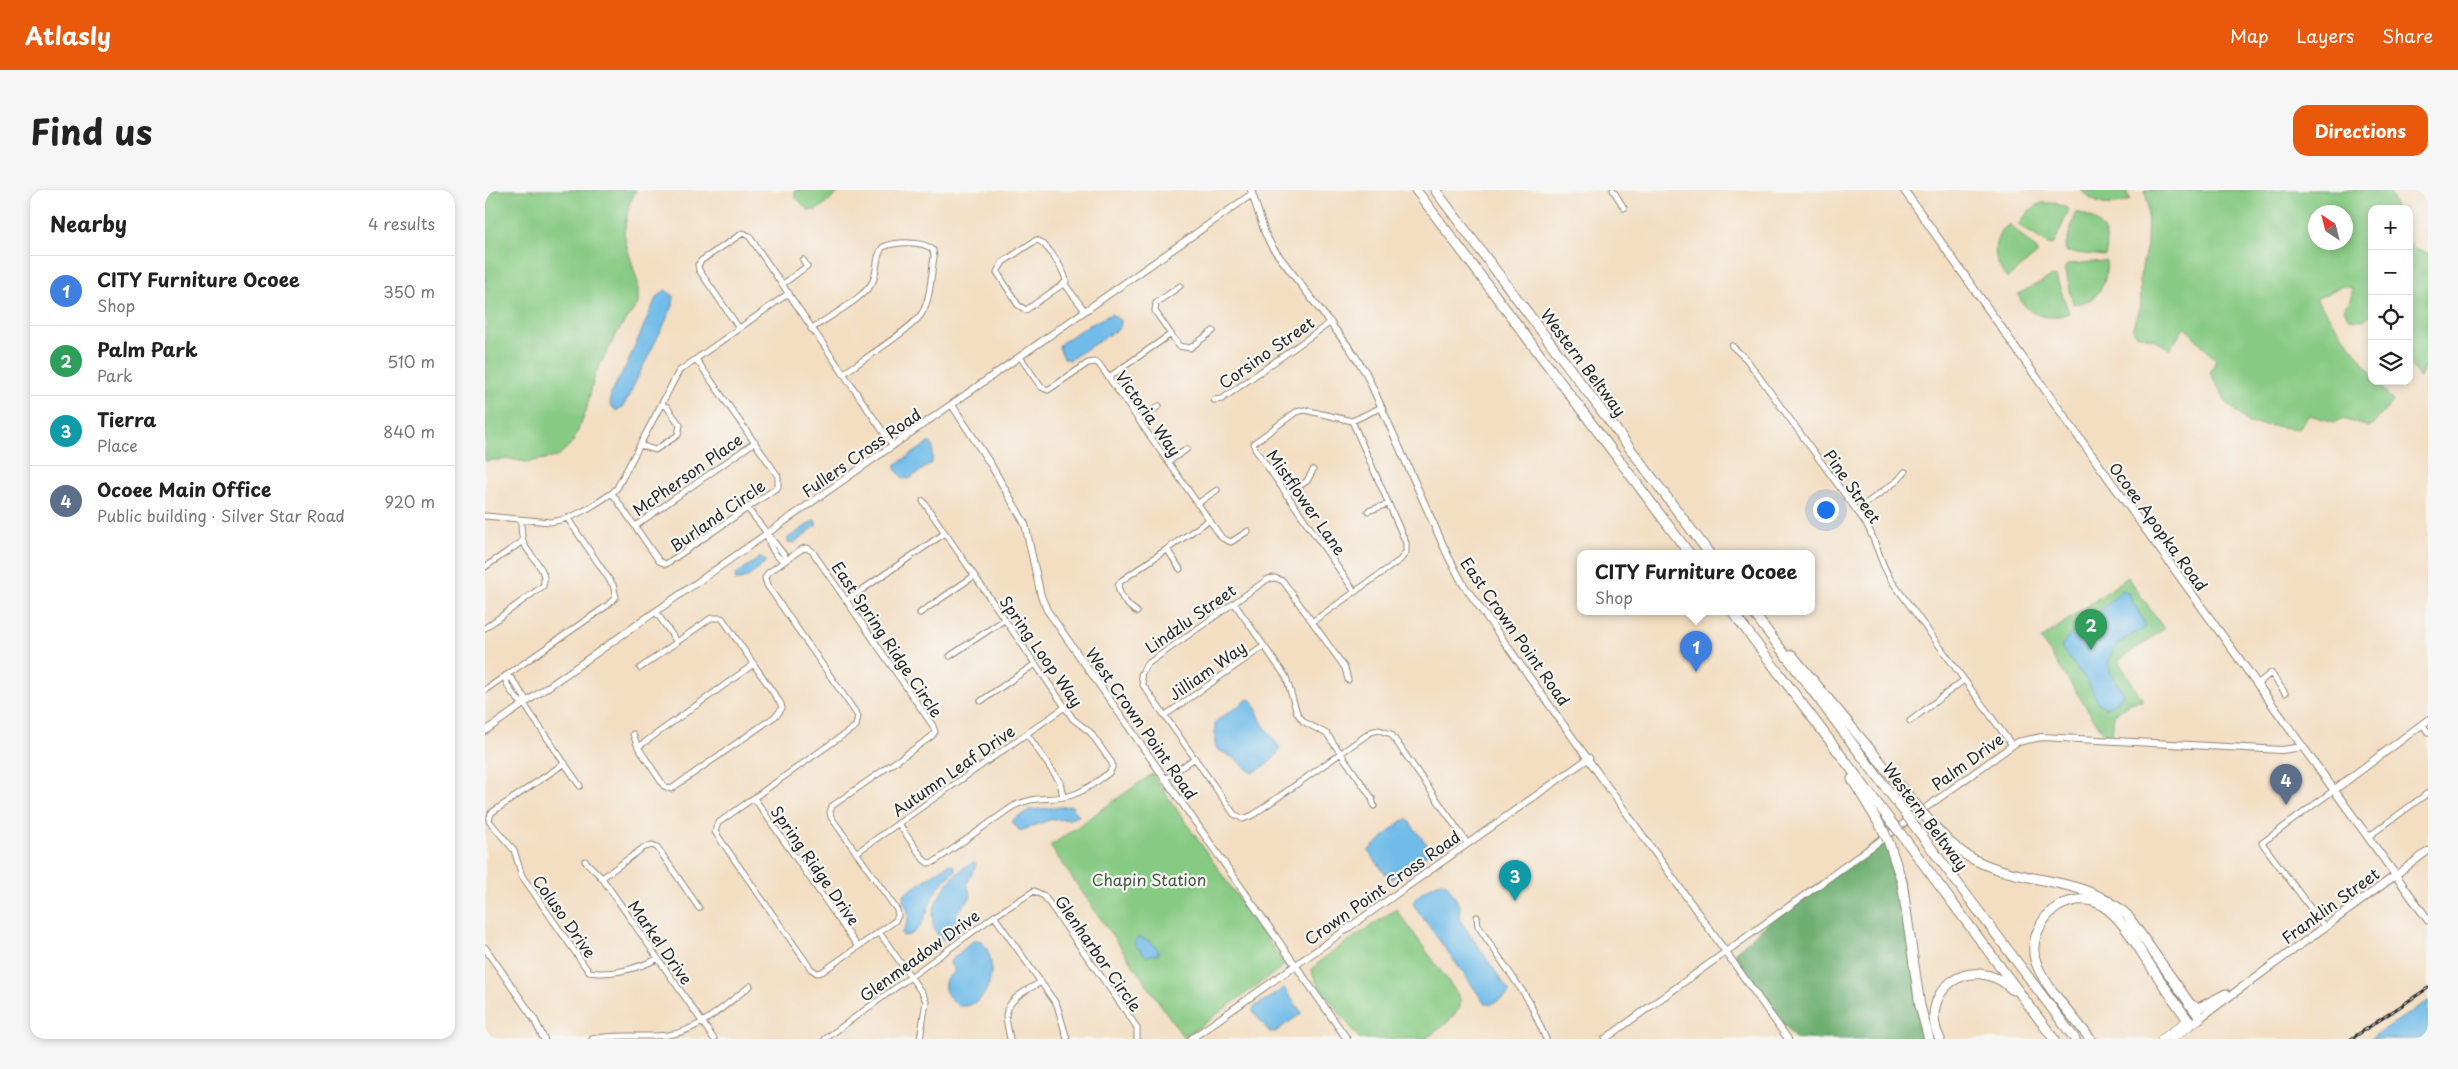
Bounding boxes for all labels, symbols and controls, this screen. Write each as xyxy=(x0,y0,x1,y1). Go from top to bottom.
text: Atlasly xyxy=(25,17,111,53)
text: Map xyxy=(2230,22,2269,49)
text: Layers xyxy=(2297,22,2354,49)
text: Share xyxy=(2382,22,2433,49)
text: Find us xyxy=(30,104,152,157)
button: Directions xyxy=(2293,105,2428,156)
north arrow xyxy=(2308,205,2353,250)
map controls xyxy=(2368,205,2413,385)
button: + xyxy=(2368,205,2413,250)
text: Nearby xyxy=(50,207,127,239)
text: 4 results xyxy=(368,211,435,235)
button: − xyxy=(2368,250,2413,295)
text: CITY Furniture Ocoee xyxy=(97,265,300,293)
text: 1 xyxy=(62,279,70,303)
text: 350 m xyxy=(383,279,435,303)
text: Shop xyxy=(97,293,135,317)
button: locate xyxy=(2368,295,2413,340)
street label: Western Beltway xyxy=(1535,303,1633,421)
street label: Corsino Street xyxy=(1213,310,1319,394)
text: Palm Park xyxy=(97,335,198,363)
button: layers xyxy=(2368,340,2413,385)
text: 2 xyxy=(60,349,72,373)
text: 510 m xyxy=(387,349,435,373)
text: Park xyxy=(97,363,133,387)
street label: Victoria Way xyxy=(1110,365,1188,461)
street label: Fullers Cross Road xyxy=(796,402,926,502)
text: Tierra xyxy=(97,405,157,433)
text: 3 xyxy=(61,419,71,443)
text: 840 m xyxy=(383,419,435,443)
street label: McPherson Place xyxy=(627,427,747,521)
text: Place xyxy=(97,433,138,457)
street label: Mistflower Lane xyxy=(1262,444,1352,560)
street label: Pine Street xyxy=(1819,444,1887,528)
street label: Ocoee Apopka Road xyxy=(2104,457,2214,595)
street label: Burland Circle xyxy=(664,473,770,557)
text: Ocoee Main Office xyxy=(97,475,271,503)
text: 4 xyxy=(61,489,71,513)
text: 920 m xyxy=(384,489,435,513)
your location xyxy=(1813,497,1839,523)
text: Public building · Silver Star Road xyxy=(97,503,345,527)
popup xyxy=(1577,550,1815,615)
street label: East Crown Point Road xyxy=(1455,552,1577,710)
street label: East Spring Ridge Circle xyxy=(827,556,949,722)
text: CITY Furniture Ocoee xyxy=(1595,557,1797,585)
street label: Lindzlu Street xyxy=(1140,578,1241,658)
text: Shop xyxy=(1595,585,1633,609)
street label: Spring Loop Way xyxy=(995,590,1089,712)
pin: 2 xyxy=(2075,609,2107,650)
pin: 1 xyxy=(1680,631,1712,672)
street label: Jilliam Way xyxy=(1163,634,1251,706)
street label: West Crown Point Road xyxy=(1080,642,1204,804)
street label: Autumn Leaf Drive xyxy=(887,719,1019,821)
street label: Palm Drive xyxy=(1926,727,2008,795)
street label: Western Beltway xyxy=(1877,757,1975,875)
pin: 4 xyxy=(2270,764,2302,805)
street label: Spring Ridge Drive xyxy=(766,800,866,930)
street label: Crown Point Cross Road xyxy=(1299,824,1465,950)
pin: 3 xyxy=(1499,860,1531,901)
street label: Franklin Street xyxy=(2276,861,2384,949)
park label: Chapin Station xyxy=(1092,867,1206,891)
street label: Coluso Drive xyxy=(528,870,602,962)
street label: Glenharbor Circle xyxy=(1050,890,1148,1016)
street label: Markel Drive xyxy=(623,895,699,989)
street label: Glenmeadow Drive xyxy=(854,903,984,1007)

